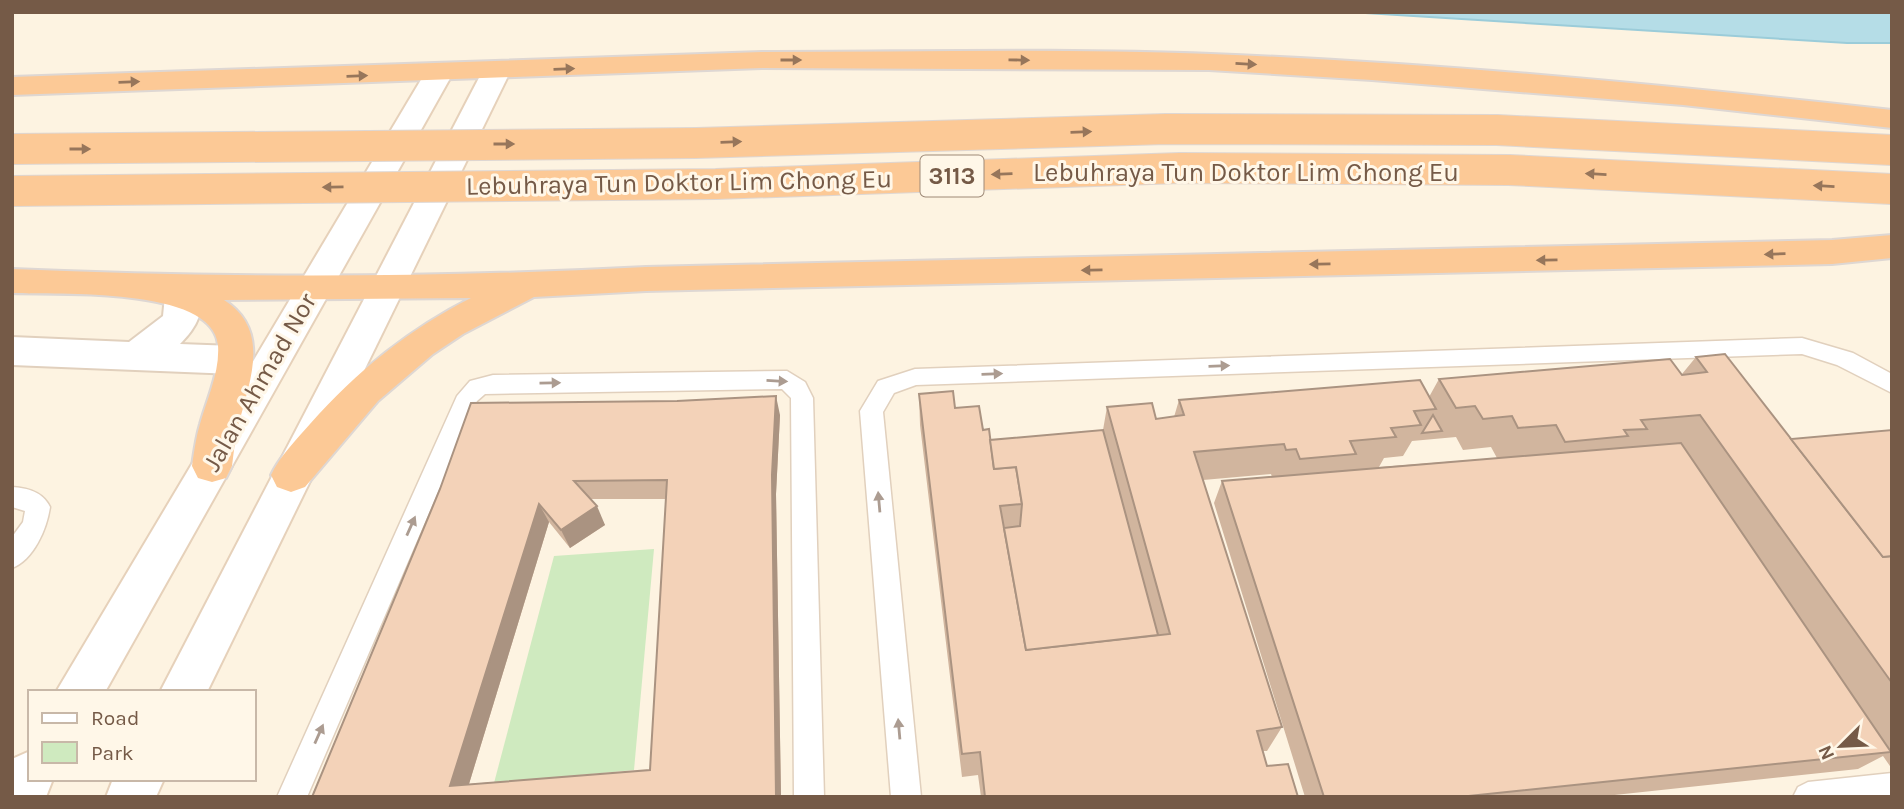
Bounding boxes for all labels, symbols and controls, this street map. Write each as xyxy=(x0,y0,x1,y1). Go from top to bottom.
one-way arrow xyxy=(780,54,802,66)
one-way arrow xyxy=(1008,54,1030,66)
one-way arrow xyxy=(1235,59,1257,70)
one-way arrow xyxy=(553,63,575,74)
one-way arrow xyxy=(346,70,368,82)
one-way arrow xyxy=(119,77,141,88)
one-way arrow xyxy=(1071,126,1093,137)
one-way arrow xyxy=(721,136,743,148)
one-way arrow xyxy=(493,138,515,150)
one-way arrow xyxy=(70,143,92,155)
road number: 3113 xyxy=(920,156,984,196)
street label: Lebuhraya Tun Doktor Lim Chong Eu xyxy=(1033,157,1459,188)
street label: Lebuhraya Tun Doktor Lim Chong Eu xyxy=(466,163,892,202)
one-way arrow xyxy=(990,169,1012,180)
one-way arrow xyxy=(1585,169,1607,180)
one-way arrow xyxy=(1812,180,1834,191)
one-way arrow xyxy=(322,182,344,193)
one-way arrow xyxy=(1764,248,1786,259)
one-way arrow xyxy=(1536,254,1558,265)
one-way arrow xyxy=(1309,258,1331,270)
one-way arrow xyxy=(1081,264,1103,275)
street label: Jalan Ahmad Nor xyxy=(196,287,323,477)
one-way arrow xyxy=(1208,361,1230,372)
one-way arrow xyxy=(981,369,1003,380)
one-way arrow xyxy=(766,376,788,387)
one-way arrow xyxy=(539,377,561,389)
one-way arrow xyxy=(873,491,884,513)
one-way arrow xyxy=(405,516,417,536)
legend xyxy=(28,690,256,781)
text: Road xyxy=(91,706,139,730)
north arrow xyxy=(1806,711,1876,781)
one-way arrow xyxy=(894,718,905,740)
one-way arrow xyxy=(314,723,325,744)
text: Park xyxy=(91,741,134,765)
text: N xyxy=(1814,742,1839,763)

